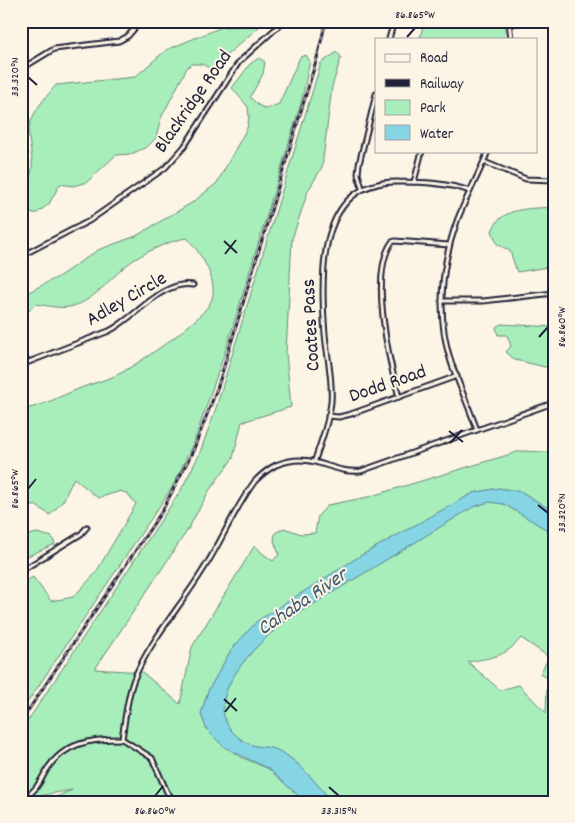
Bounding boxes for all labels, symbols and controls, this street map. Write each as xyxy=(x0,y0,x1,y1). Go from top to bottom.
text: 86.865°W xyxy=(395,7,435,24)
legend xyxy=(375,38,538,152)
street label: Blackridge Road xyxy=(148,45,240,159)
text: Road xyxy=(420,48,448,70)
text: 33.320°N xyxy=(7,57,24,97)
text: Railway xyxy=(420,74,464,96)
text: Park xyxy=(420,98,446,120)
text: Water xyxy=(420,124,454,146)
street label: Adley Circle xyxy=(81,266,173,334)
street label: Coates Pass xyxy=(296,278,328,372)
text: 86.860°W xyxy=(554,307,571,347)
street label: Dodd Road xyxy=(346,359,430,411)
text: 86.865°W xyxy=(7,469,24,509)
text: 33.320°N xyxy=(554,493,571,533)
water label: Cahaba River xyxy=(252,560,356,644)
text: 86.860°W xyxy=(135,803,175,820)
text: 33.315°N xyxy=(321,803,357,820)

